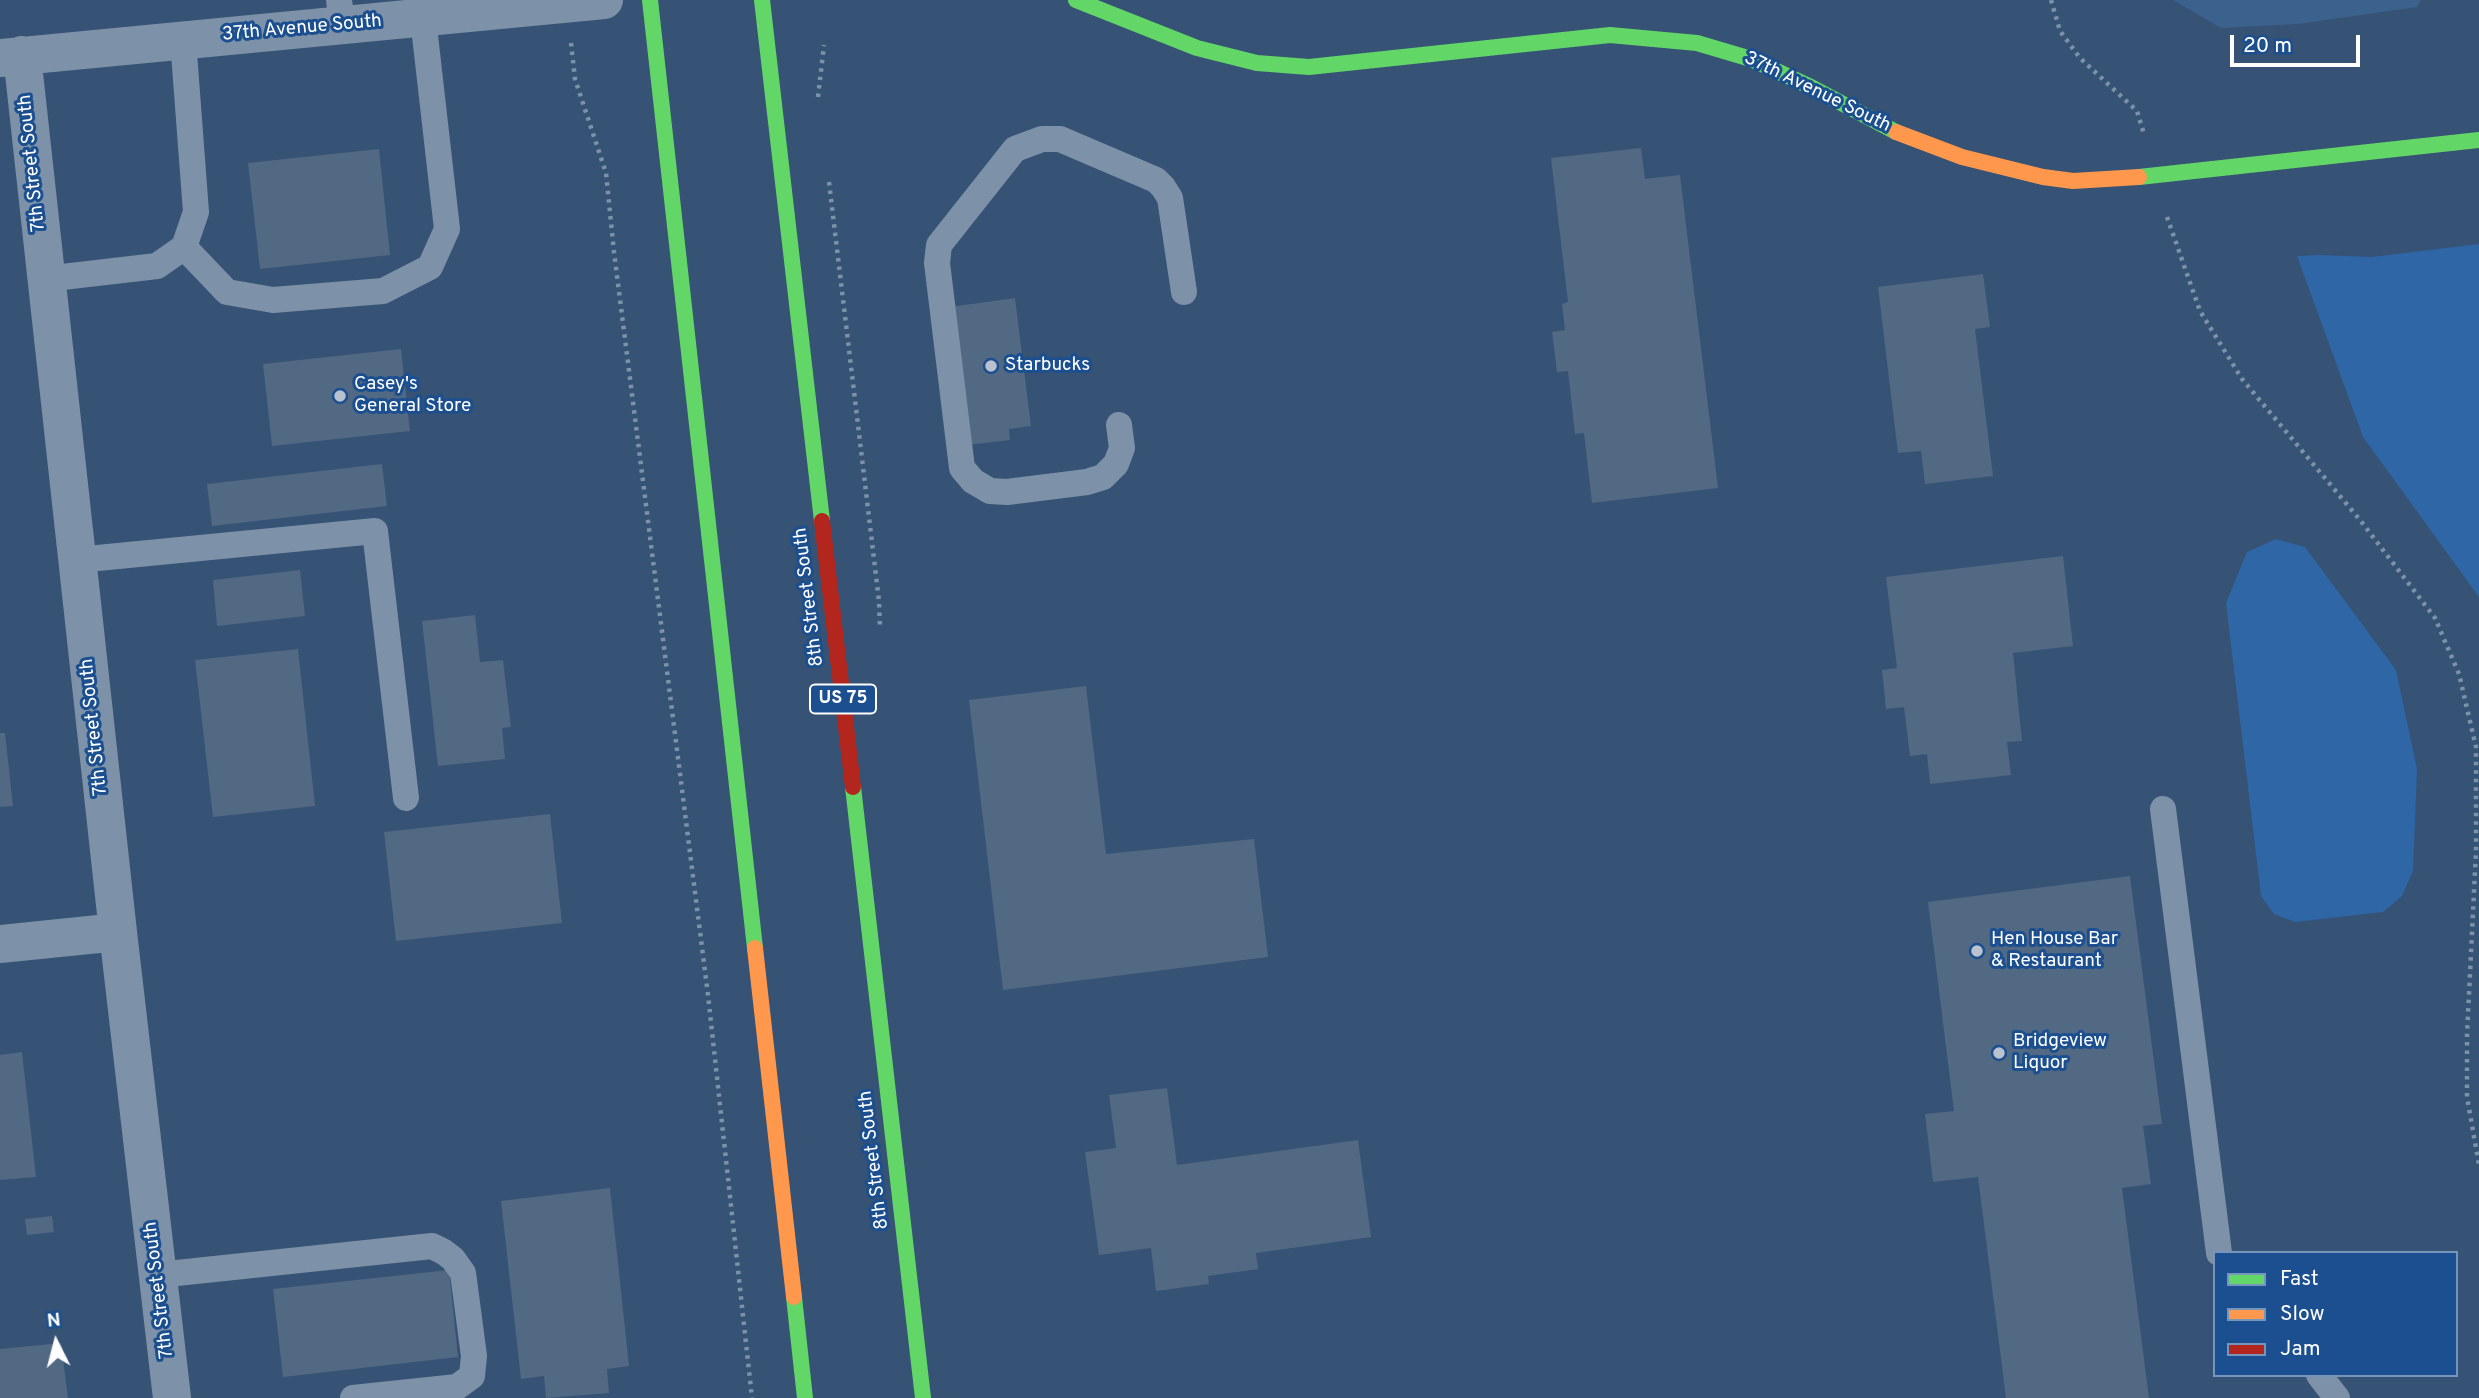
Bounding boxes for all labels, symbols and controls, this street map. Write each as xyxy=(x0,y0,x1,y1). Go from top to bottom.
street label: 37th Avenue South xyxy=(221,11,383,47)
scale bar xyxy=(2234,21,2364,65)
text: 20 m xyxy=(2243,33,2292,60)
street label: 37th Avenue South xyxy=(1740,48,1894,138)
street label: 7th Street South xyxy=(14,93,52,233)
place label: Starbucks xyxy=(1005,355,1090,377)
marker: Starbucks xyxy=(983,358,999,374)
place label: Casey's General Store xyxy=(354,374,471,418)
marker: Casey's General Store xyxy=(332,388,348,404)
street label: 8th Street South xyxy=(790,526,830,668)
street label: 7th Street South xyxy=(76,657,114,797)
road number: US 75 xyxy=(810,684,876,714)
place label: Hen House Bar & Restaurant xyxy=(1991,929,2118,973)
marker: Hen House Bar & Restaurant xyxy=(1969,943,1985,959)
place label: Bridgeview Liquor xyxy=(2013,1031,2107,1075)
marker: Bridgeview Liquor xyxy=(1991,1045,2007,1061)
street label: 8th Street South xyxy=(855,1089,895,1231)
street label: 7th Street South xyxy=(140,1220,180,1360)
legend xyxy=(2213,1251,2458,1377)
text: Fast xyxy=(2280,1266,2319,1293)
text: Slow xyxy=(2280,1301,2325,1328)
north arrow xyxy=(21,1307,91,1377)
text: N xyxy=(46,1308,62,1334)
text: Jam xyxy=(2280,1336,2321,1363)

